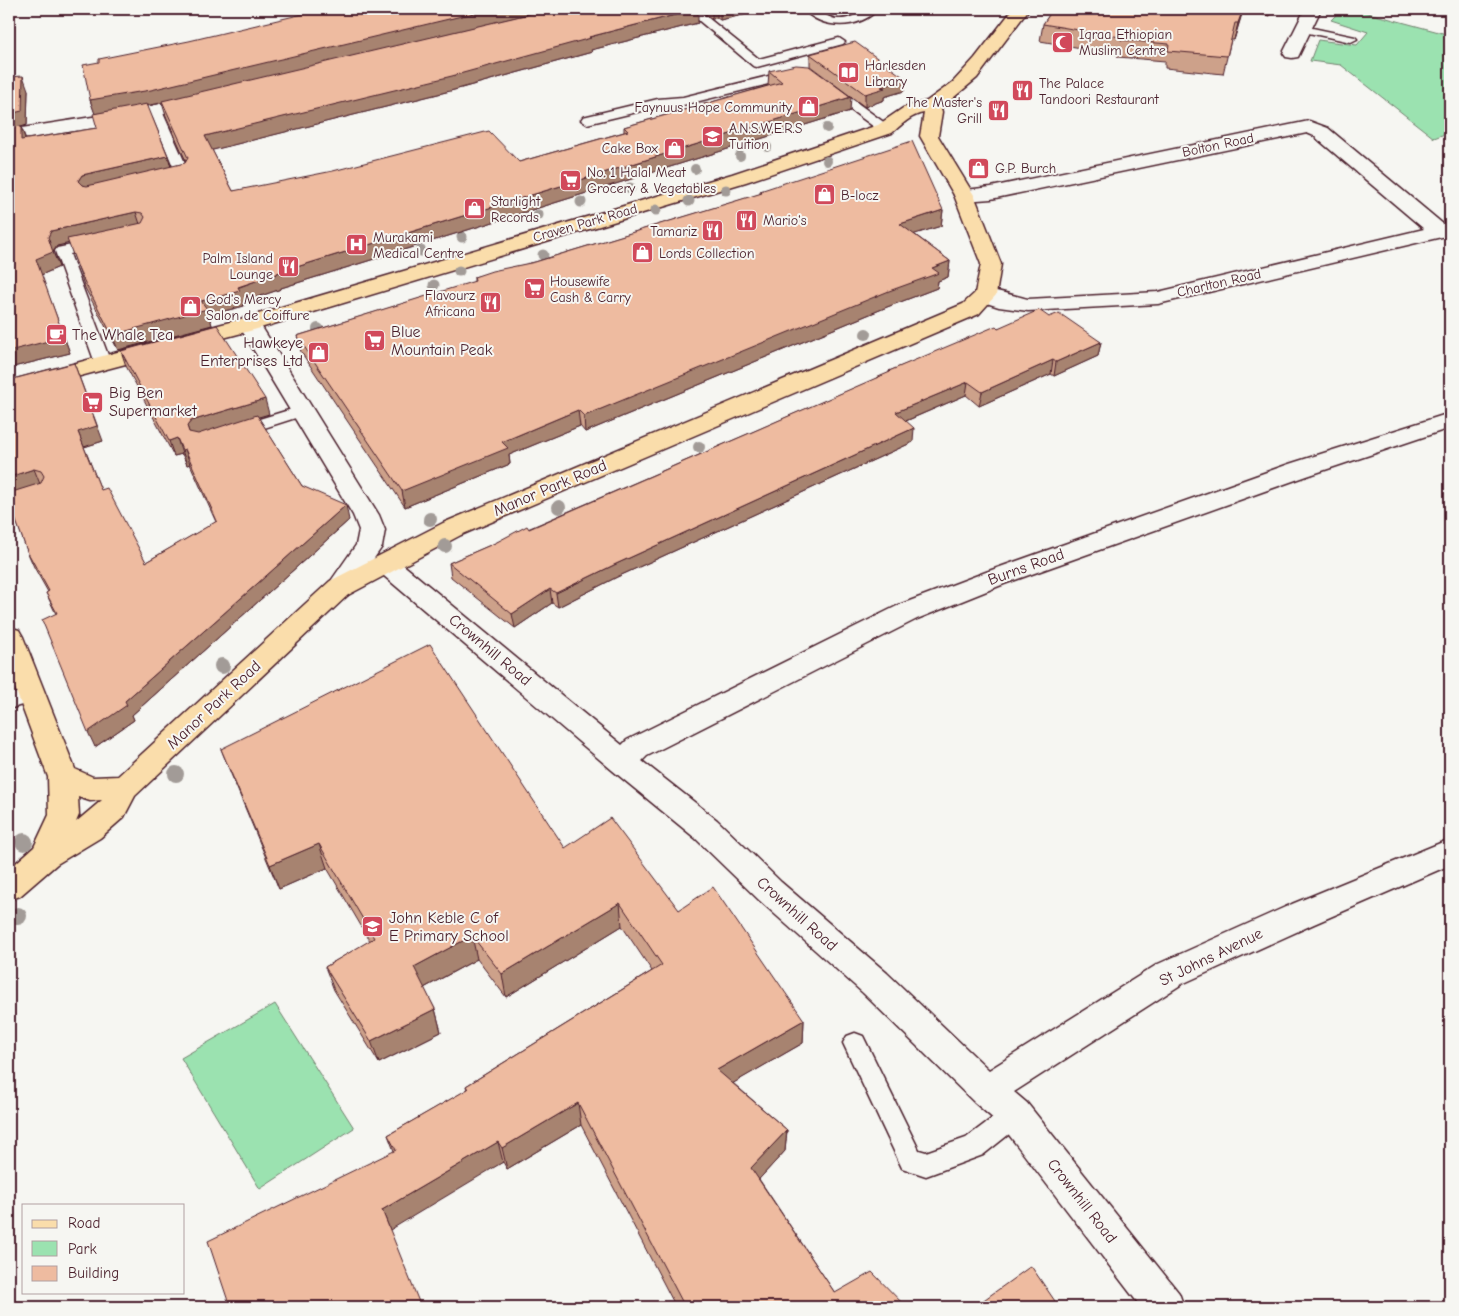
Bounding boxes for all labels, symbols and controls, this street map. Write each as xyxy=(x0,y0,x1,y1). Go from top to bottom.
place label: Iqraa Ethiopian Muslim Centre xyxy=(1079,26,1172,59)
mosque icon: Iqraa Ethiopian Muslim Centre xyxy=(1051,30,1075,54)
place label: Harlesden Library xyxy=(865,57,926,90)
library icon: Harlesden Library xyxy=(837,61,861,85)
place label: The Palace Tandoori Restaurant xyxy=(1039,75,1160,108)
restaurant icon: The Palace Tandoori Restaurant xyxy=(1011,79,1035,103)
place label: The Master's Grill xyxy=(906,94,982,127)
shop icon: Faynuus Hope Community xyxy=(796,95,820,119)
restaurant icon: The Master's Grill xyxy=(986,98,1010,122)
place label: Faynuus Hope Community xyxy=(635,99,793,116)
place label: A.N.S.W.E.R.S Tuition xyxy=(729,120,803,153)
school or university icon: A.N.S.W.E.R.S Tuition xyxy=(701,124,725,148)
street label: Bolton Road xyxy=(1181,129,1255,161)
shop icon: Cake Box xyxy=(662,136,686,160)
place label: Cake Box xyxy=(602,140,658,157)
shop icon: G.P. Burch xyxy=(967,156,991,180)
place label: G.P. Burch xyxy=(995,160,1056,177)
place label: No. 1 Halal Meat Grocery & Vegetables xyxy=(587,164,716,197)
supermarket icon: No. 1 Halal Meat Grocery & Vegetables xyxy=(559,168,583,192)
shop icon: B-locz xyxy=(813,183,837,207)
place label: B-locz xyxy=(841,187,879,204)
place label: Starlight Records xyxy=(491,193,541,226)
shop icon: Starlight Records xyxy=(463,197,487,221)
street label: Craven Park Road xyxy=(531,200,639,246)
restaurant icon: Mario's xyxy=(735,208,759,232)
place label: Mario's xyxy=(763,212,807,229)
restaurant icon: Tamariz xyxy=(701,219,725,243)
place label: Tamariz xyxy=(650,223,697,240)
place label: Murakami Medical Centre xyxy=(373,229,464,262)
hospital icon: Murakami Medical Centre xyxy=(345,233,369,257)
shop icon: Lords Collection xyxy=(631,241,655,265)
place label: Lords Collection xyxy=(659,245,754,262)
place label: Palm Island Lounge xyxy=(202,250,273,283)
restaurant icon: Palm Island Lounge xyxy=(277,254,301,278)
street label: Charlton Road xyxy=(1175,265,1263,301)
place label: Housewife Cash & Carry xyxy=(550,273,631,306)
supermarket icon: Housewife Cash & Carry xyxy=(522,277,546,301)
place label: Flavourz Africana xyxy=(425,287,475,320)
place label: God's Mercy Salon de Coiffure xyxy=(206,291,309,324)
restaurant icon: Flavourz Africana xyxy=(479,291,503,315)
shop icon: God's Mercy Salon de Coiffure xyxy=(178,295,202,319)
cafe icon: The Whale Tea xyxy=(44,323,68,347)
place label: Blue Mountain Peak xyxy=(391,323,493,359)
place label: The Whale Tea xyxy=(72,326,173,344)
supermarket icon: Blue Mountain Peak xyxy=(363,329,387,353)
place label: Hawkeye Enterprises Ltd xyxy=(200,334,303,370)
shop icon: Hawkeye Enterprises Ltd xyxy=(307,340,331,364)
place label: Big Ben Supermarket xyxy=(109,384,197,420)
supermarket icon: Big Ben Supermarket xyxy=(81,390,105,414)
street label: Manor Park Road xyxy=(491,456,609,520)
street label: Burns Road xyxy=(985,545,1067,589)
street label: Crownhill Road xyxy=(445,610,535,690)
street label: Manor Park Road xyxy=(164,657,264,753)
street label: Crownhill Road xyxy=(753,873,841,955)
place label: John Keble C of E Primary School xyxy=(389,909,509,945)
school or university icon: John Keble C of E Primary School xyxy=(361,915,385,939)
street label: St Johns Avenue xyxy=(1156,924,1266,990)
street label: Crownhill Road xyxy=(1044,1155,1120,1247)
legend xyxy=(22,1204,185,1294)
text: Road xyxy=(68,1214,100,1232)
text: Park xyxy=(68,1240,97,1258)
text: Building xyxy=(68,1264,119,1282)

